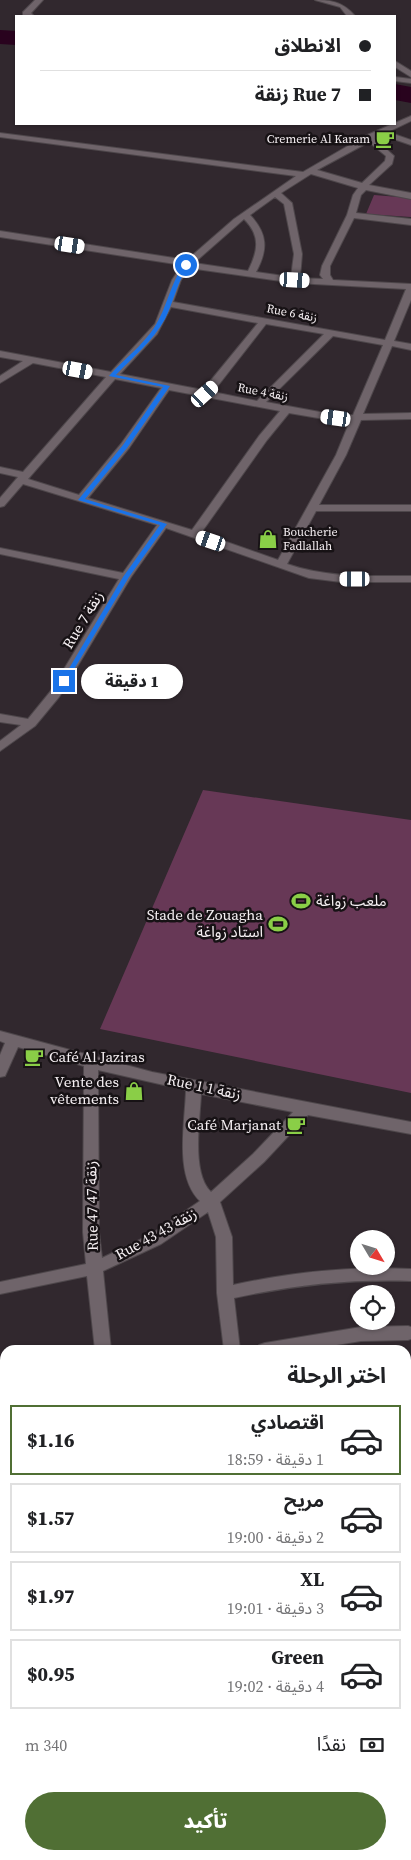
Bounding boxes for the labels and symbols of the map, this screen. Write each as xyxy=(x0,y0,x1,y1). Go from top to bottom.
cafe icon: Cremerie Al Karam xyxy=(374,128,396,150)
place label: Cremerie Al Karam xyxy=(267,131,370,147)
car xyxy=(54,235,85,255)
route start xyxy=(175,254,197,276)
car xyxy=(279,272,310,288)
street label: Rue 6 زنقة xyxy=(265,300,319,326)
car xyxy=(61,360,94,380)
car xyxy=(188,378,221,410)
street label: Rue 4 زنقة xyxy=(236,379,290,405)
car xyxy=(320,408,351,428)
place label: Boucherie Fadlallah xyxy=(283,524,338,554)
shop icon: Boucherie Fadlallah xyxy=(257,528,279,550)
car xyxy=(194,529,227,553)
car xyxy=(340,572,370,587)
street label: Rue 7 زنقة xyxy=(57,587,108,653)
callout: 1 دقيقة xyxy=(82,664,184,698)
route end xyxy=(53,670,75,692)
sports icon: ملعب زواغة xyxy=(290,890,312,912)
place label: ملعب زواغة xyxy=(316,890,387,911)
place label: Stade de Zouagha استاد زواغة xyxy=(147,904,263,942)
sports icon: Stade de Zouagha استاد زواغة xyxy=(267,913,289,935)
cafe icon: Café Al Jaziras xyxy=(23,1046,45,1068)
place label: Café Al Jaziras xyxy=(49,1046,145,1067)
street label: Rue 1 زنقة 1 xyxy=(165,1068,243,1105)
place label: Vente des vêtements xyxy=(50,1071,119,1109)
shop icon: Vente des vêtements xyxy=(123,1080,145,1102)
place label: Café Marjanat xyxy=(187,1114,281,1135)
cafe icon: Café Marjanat xyxy=(285,1114,307,1136)
street label: Rue 47 زنقة 47 xyxy=(80,1161,103,1251)
street label: Rue 43 زنقة 43 xyxy=(111,1203,200,1265)
north arrow xyxy=(350,1230,395,1275)

